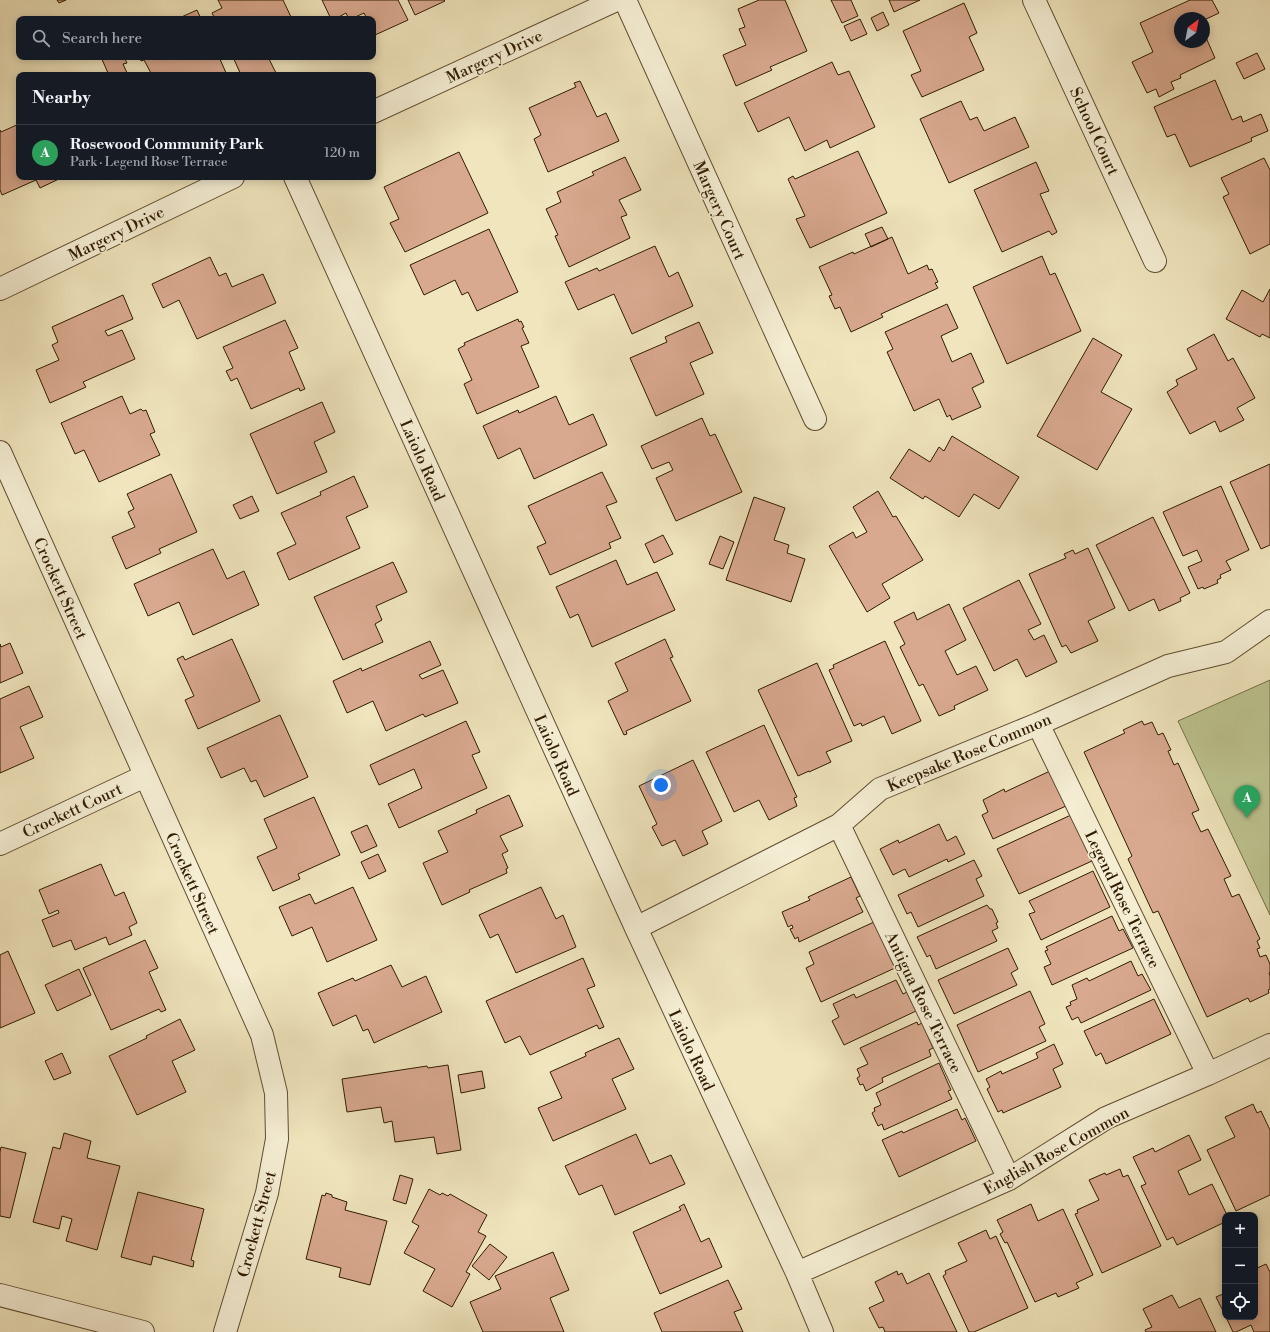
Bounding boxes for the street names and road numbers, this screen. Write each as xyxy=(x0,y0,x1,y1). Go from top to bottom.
street label: Margery Drive xyxy=(443,26,546,88)
street label: School Court xyxy=(1065,84,1123,179)
street label: Margery Court xyxy=(688,158,750,263)
street label: Margery Drive xyxy=(65,202,168,266)
street label: Laiolo Road xyxy=(395,417,449,504)
street label: Crockett Street xyxy=(29,534,92,643)
street label: Keepsake Rose Common xyxy=(884,709,1055,797)
street label: Laiolo Road xyxy=(529,712,583,799)
street label: Crockett Court xyxy=(19,779,126,843)
street label: Legend Rose Terrace xyxy=(1080,827,1164,972)
street label: Crockett Street xyxy=(161,829,224,938)
street label: Antigua Rose Terrace xyxy=(880,928,966,1076)
street label: Laiolo Road xyxy=(664,1007,719,1094)
street label: English Rose Common xyxy=(980,1102,1133,1199)
street label: Crockett Street xyxy=(233,1169,281,1280)

